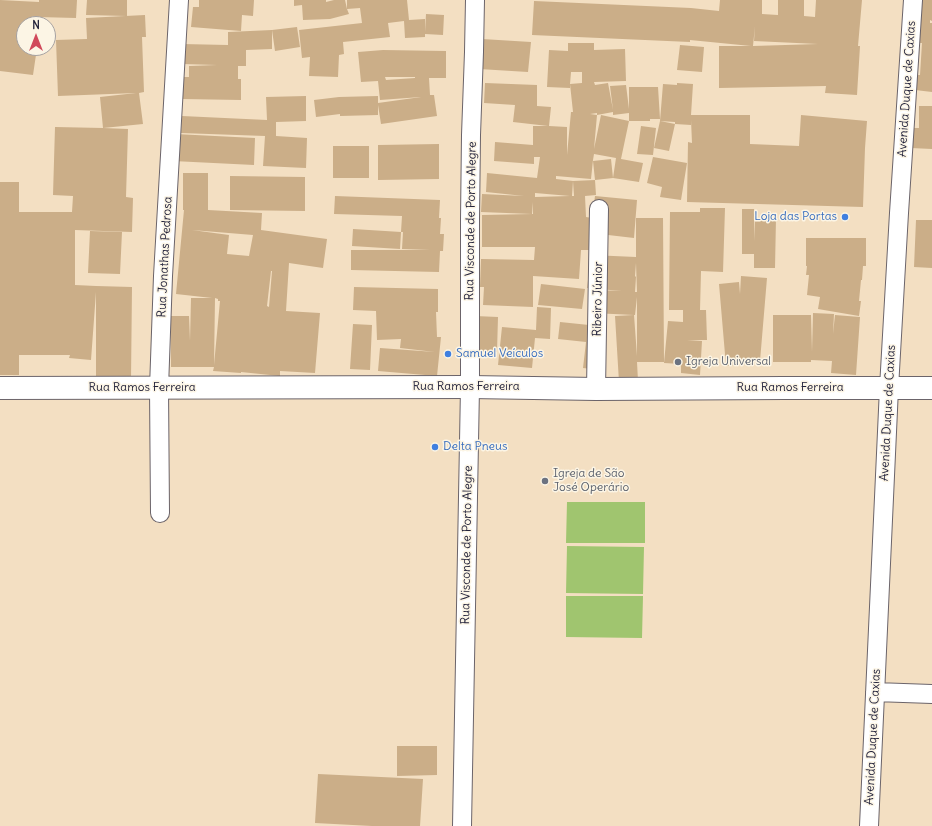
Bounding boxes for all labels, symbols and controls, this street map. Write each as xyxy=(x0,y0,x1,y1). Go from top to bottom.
north arrow xyxy=(16,16,56,56)
text: N xyxy=(32,18,40,32)
street label: Avenida Duque de Caxias xyxy=(895,20,919,158)
street label: Rua Visconde de Porto Alegre xyxy=(462,141,480,301)
street label: Rua Jonathas Pedrosa xyxy=(155,196,175,318)
place label: Loja das Portas xyxy=(754,210,837,224)
marker: Loja das Portas xyxy=(840,212,850,222)
street label: Ribeiro Júnior xyxy=(590,261,606,337)
street label: Avenida Duque de Caxias xyxy=(877,344,899,482)
place label: Samuel Veículos xyxy=(456,347,543,361)
marker: Samuel Veículos xyxy=(443,349,453,359)
place label: Igreja Universal xyxy=(686,355,771,369)
marker: Igreja Universal xyxy=(673,357,683,367)
street label: Rua Ramos Ferreira xyxy=(412,380,520,394)
street label: Rua Ramos Ferreira xyxy=(88,381,196,395)
street label: Rua Ramos Ferreira xyxy=(736,381,844,395)
place label: Delta Pneus xyxy=(443,440,508,454)
marker: Delta Pneus xyxy=(430,442,440,452)
street label: Rua Visconde de Porto Alegre xyxy=(458,465,476,625)
place label: Igreja de São José Operário xyxy=(553,467,629,495)
marker: Igreja de São José Operário xyxy=(540,476,550,486)
street label: Avenida Duque de Caxias xyxy=(862,668,884,806)

